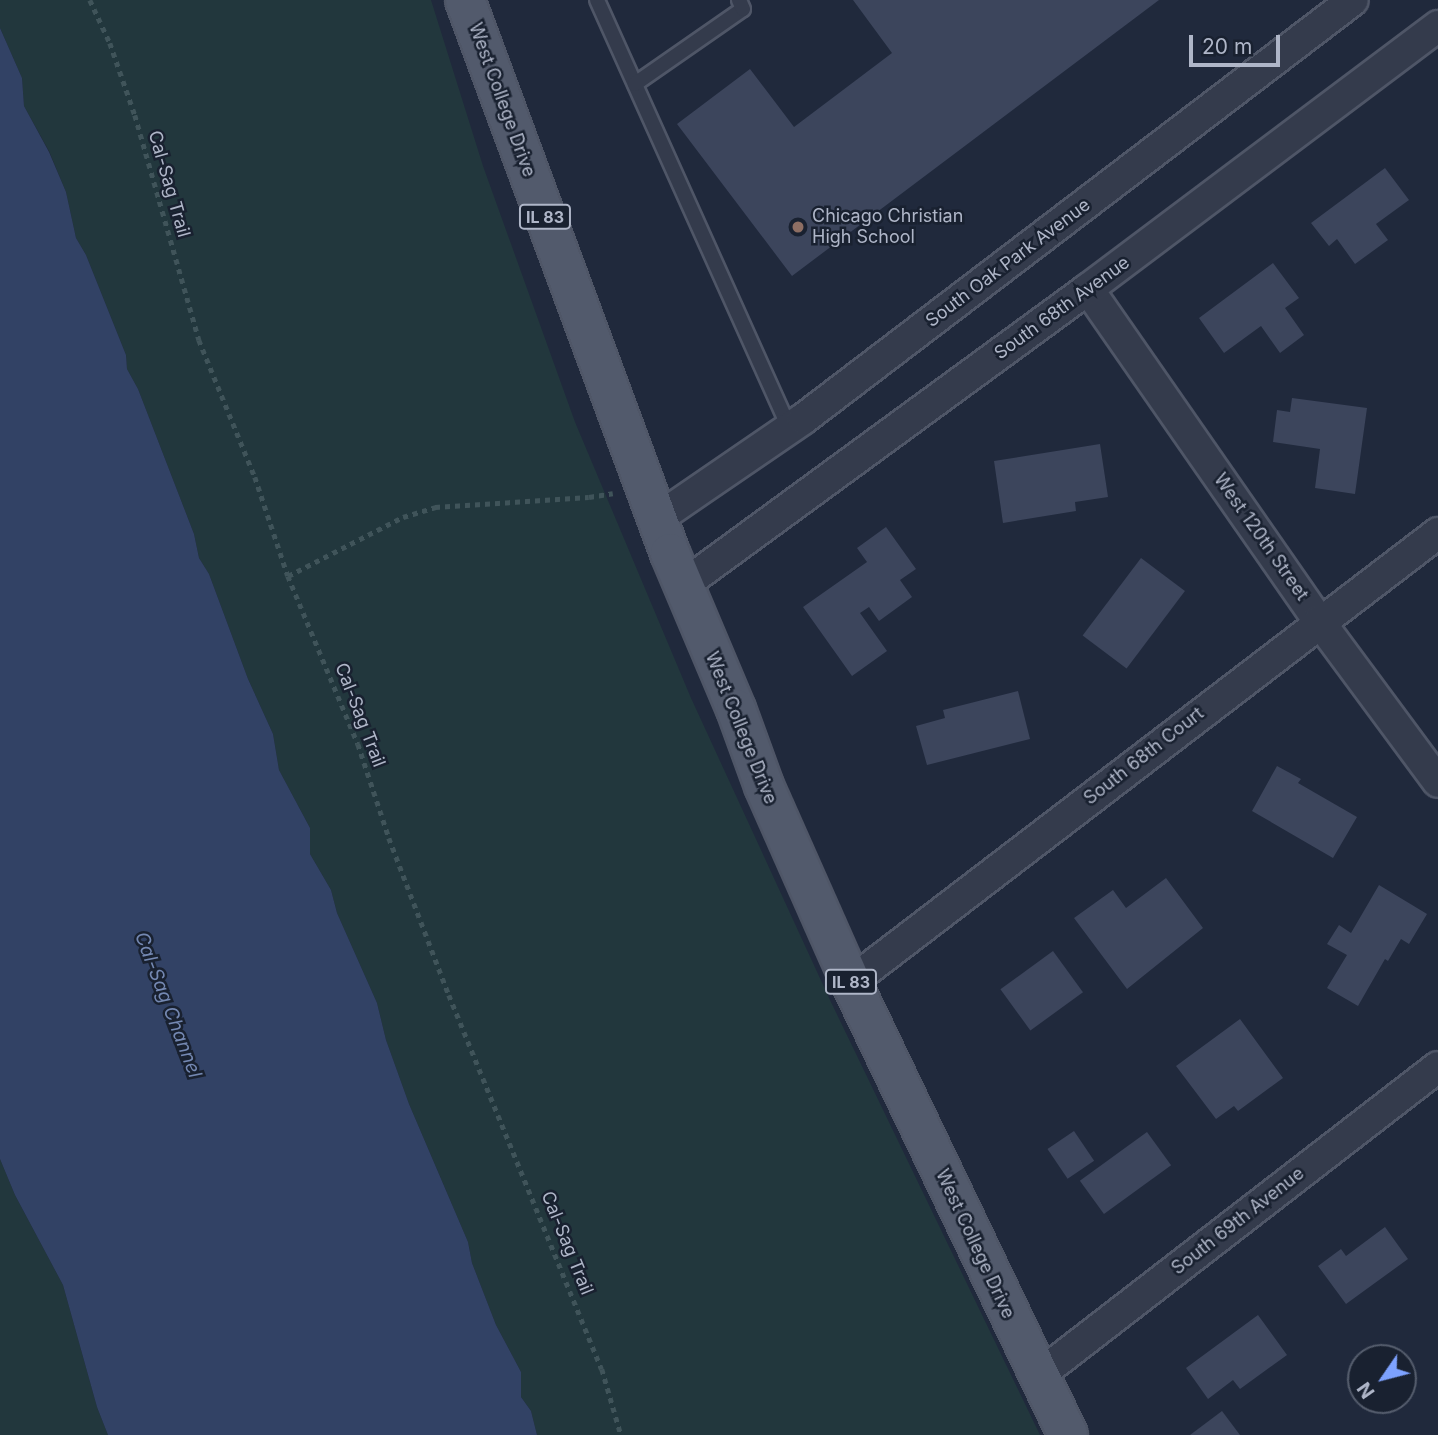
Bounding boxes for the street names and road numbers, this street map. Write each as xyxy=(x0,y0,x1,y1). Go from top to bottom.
street label: West College Drive xyxy=(464,20,540,180)
street label: Cal-Sag Trail xyxy=(143,128,195,240)
street label: South Oak Park Avenue xyxy=(922,194,1094,332)
road number: IL 83 xyxy=(519,204,571,230)
street label: South 68th Avenue xyxy=(990,252,1134,364)
street label: West 120th Street xyxy=(1209,469,1313,605)
street label: West College Drive xyxy=(701,649,781,807)
street label: Cal-Sag Trail xyxy=(330,660,390,770)
street label: South 68th Court xyxy=(1080,703,1208,809)
road number: IL 83 xyxy=(825,970,877,994)
street label: South 69th Avenue xyxy=(1168,1163,1308,1279)
street label: West College Drive xyxy=(931,1166,1019,1322)
street label: Cal-Sag Trail xyxy=(536,1188,598,1298)

